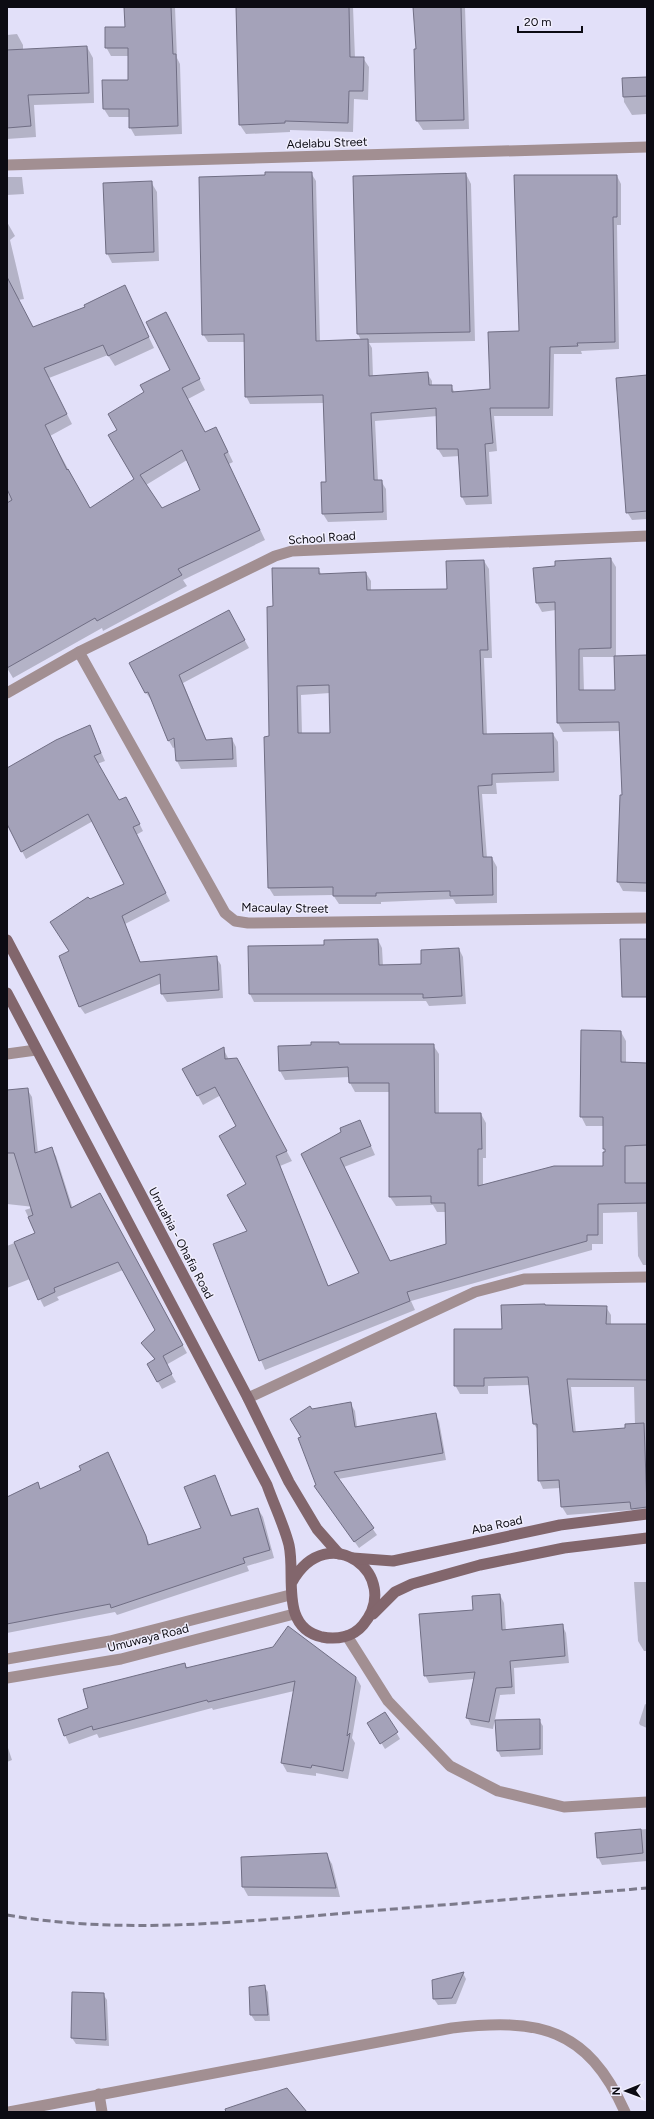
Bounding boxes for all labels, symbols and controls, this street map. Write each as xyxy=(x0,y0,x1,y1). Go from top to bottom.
scale bar xyxy=(518,8,582,34)
text: 20 m xyxy=(524,15,552,29)
street label: Adelabu Street xyxy=(286,135,368,151)
street label: School Road xyxy=(288,529,356,547)
street label: Macaulay Street xyxy=(241,900,329,916)
street label: Umuahia - Ohafia Road xyxy=(146,1185,216,1301)
street label: Aba Road xyxy=(470,1513,524,1537)
street label: Umuwaya Road xyxy=(106,1621,190,1655)
north arrow xyxy=(606,2071,646,2111)
text: N xyxy=(610,2087,623,2096)

